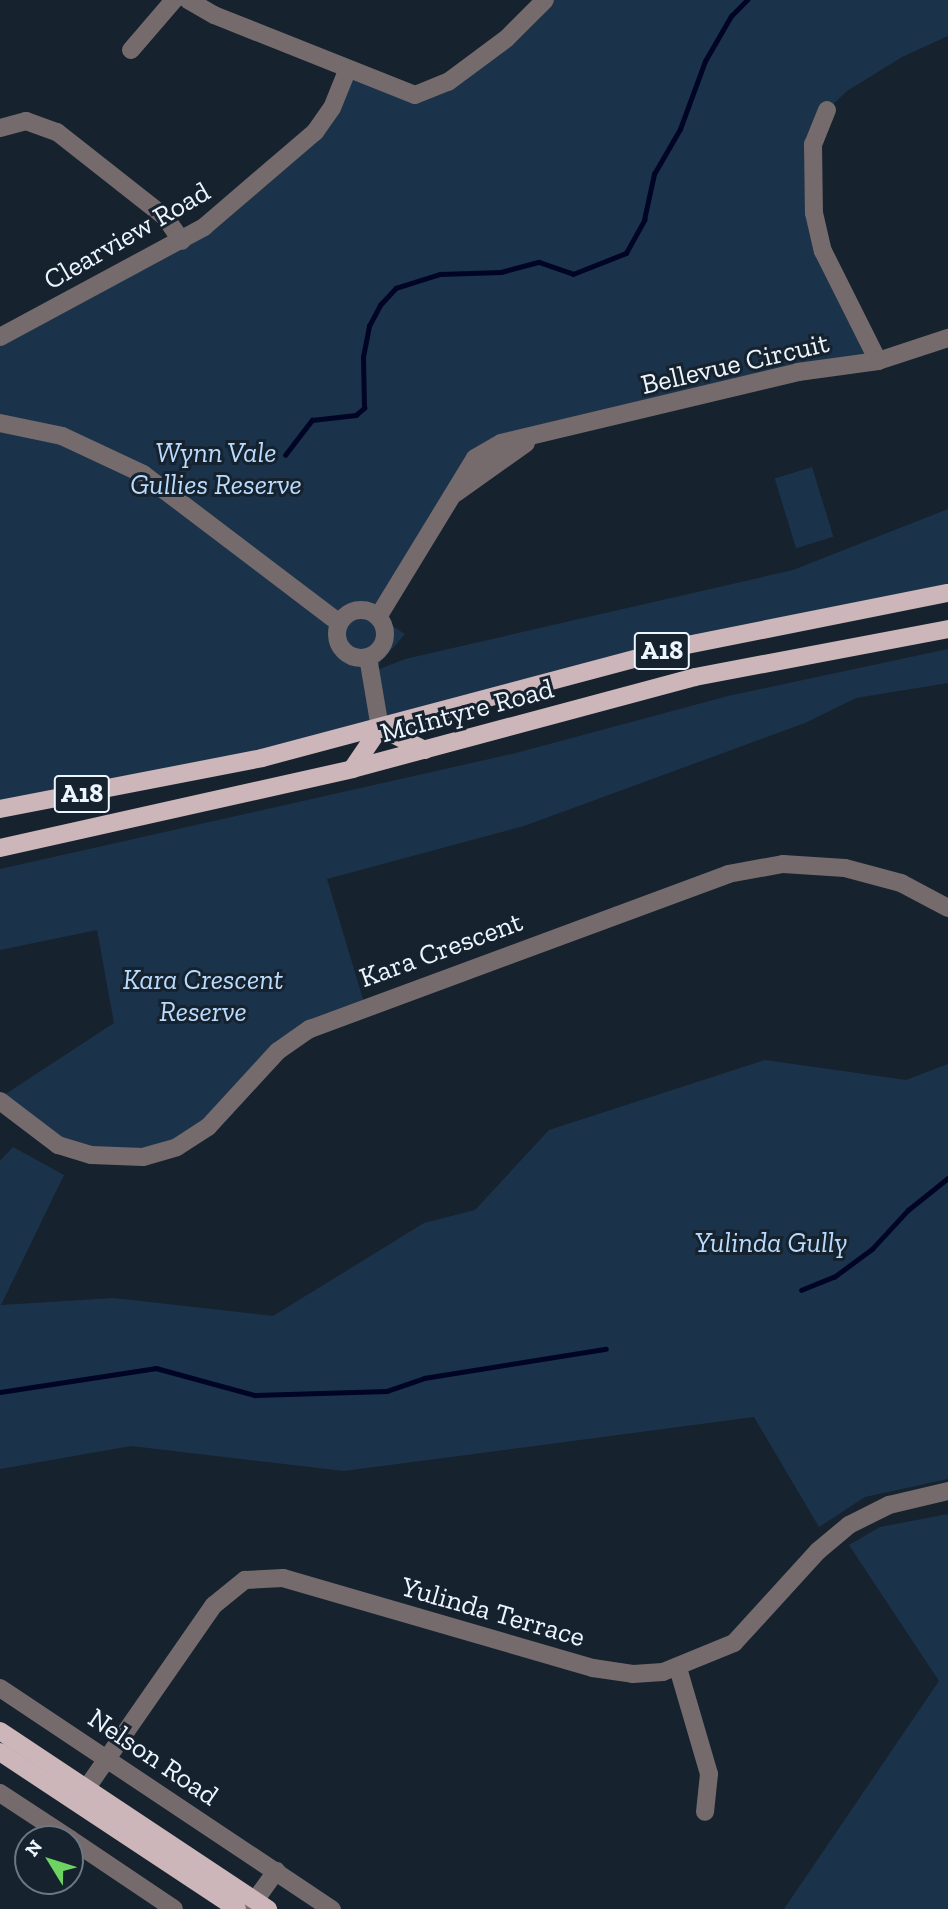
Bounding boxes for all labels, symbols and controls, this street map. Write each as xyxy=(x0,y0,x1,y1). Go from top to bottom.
street label: Clearview Road xyxy=(38,175,216,297)
street label: Bellevue Circuit xyxy=(638,326,832,402)
park label: Wynn Vale Gullies Reserve xyxy=(130,436,302,502)
road number: A18 xyxy=(632,628,692,674)
street label: McIntyre Road xyxy=(377,672,557,750)
road number: A18 xyxy=(52,772,112,816)
street label: Kara Crescent xyxy=(355,905,527,995)
park label: Kara Crescent Reserve xyxy=(123,963,283,1029)
park label: Yulinda Gully xyxy=(695,1226,847,1260)
street label: Yulinda Terrace xyxy=(397,1570,589,1654)
street label: Nelson Road xyxy=(81,1701,225,1813)
north arrow xyxy=(14,1825,84,1895)
text: N xyxy=(20,1835,47,1861)

